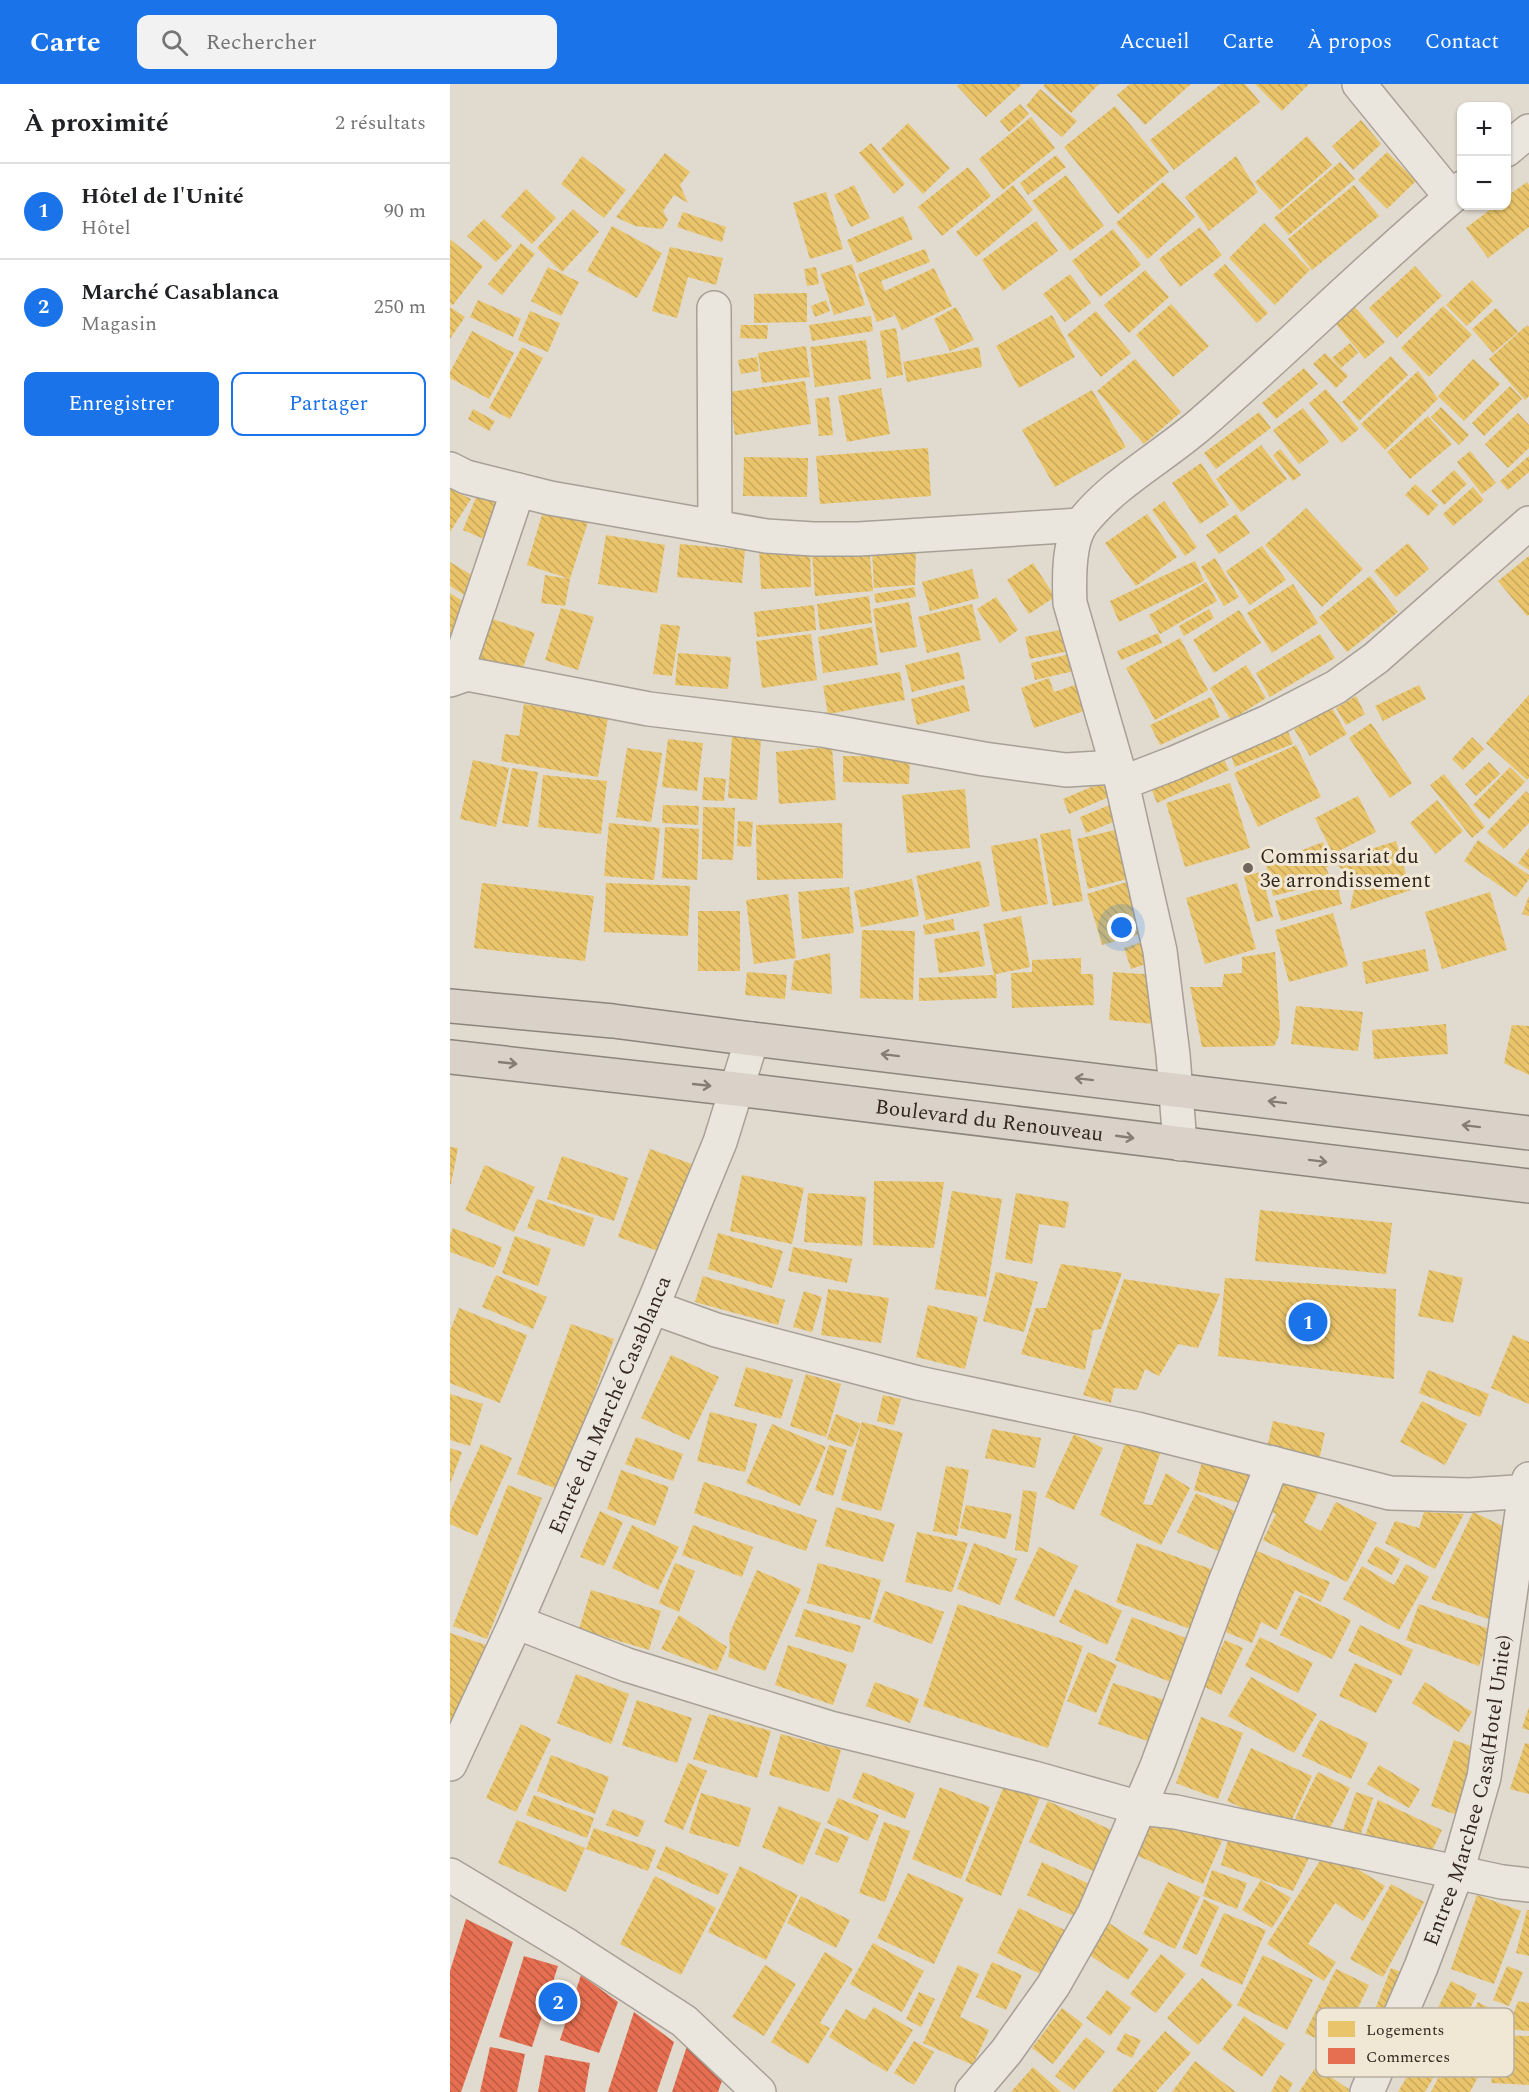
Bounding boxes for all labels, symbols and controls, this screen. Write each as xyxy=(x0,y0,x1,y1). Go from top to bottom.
search box xyxy=(137,15,557,69)
text: Carte xyxy=(30,21,101,64)
icon: search xyxy=(158,26,191,59)
text: Rechercher xyxy=(206,26,316,59)
text: Accueil xyxy=(1119,26,1190,58)
text: Carte xyxy=(1223,26,1274,58)
text: À propos xyxy=(1307,26,1392,58)
text: Contact xyxy=(1425,26,1499,58)
map controls xyxy=(1457,102,1511,210)
button: + xyxy=(1457,102,1511,156)
text: À proximité xyxy=(24,103,169,143)
text: 2 résultats xyxy=(335,108,426,138)
button: − xyxy=(1457,156,1511,210)
text: Hôtel de l'Unité xyxy=(81,180,244,213)
text: 1 xyxy=(38,196,49,226)
text: 90 m xyxy=(384,196,426,226)
text: Hôtel xyxy=(81,213,131,243)
text: Marché Casablanca xyxy=(81,276,279,309)
text: 2 xyxy=(38,292,49,322)
text: 250 m xyxy=(374,292,426,322)
text: Magasin xyxy=(81,309,157,339)
button: Enregistrer xyxy=(24,372,219,436)
button: Partager xyxy=(231,372,426,436)
place label: Commissariat du 3e arrondissement xyxy=(1260,841,1431,897)
marker: Commissariat du 3e arrondissement xyxy=(1241,861,1255,875)
your location xyxy=(1107,913,1136,942)
one-way arrow xyxy=(881,1050,901,1061)
one-way arrow xyxy=(498,1058,518,1069)
one-way arrow xyxy=(1074,1073,1094,1084)
one-way arrow xyxy=(691,1080,711,1091)
street label: Boulevard du Renouveau xyxy=(873,1091,1105,1151)
one-way arrow xyxy=(1268,1096,1288,1107)
one-way arrow xyxy=(1461,1120,1481,1131)
one-way arrow xyxy=(1114,1131,1134,1142)
one-way arrow xyxy=(1308,1155,1328,1166)
street label: Entrée du Marché Casablanca xyxy=(541,1271,680,1539)
pin: 1 xyxy=(1288,1300,1328,1344)
street label: Entree Marchee Casa(Hotel Unite) xyxy=(1415,1633,1521,1951)
pin: 2 xyxy=(538,1980,578,2024)
legend xyxy=(1316,2008,1514,2077)
text: Logements xyxy=(1366,2018,1444,2042)
text: Commerces xyxy=(1366,2045,1450,2069)

